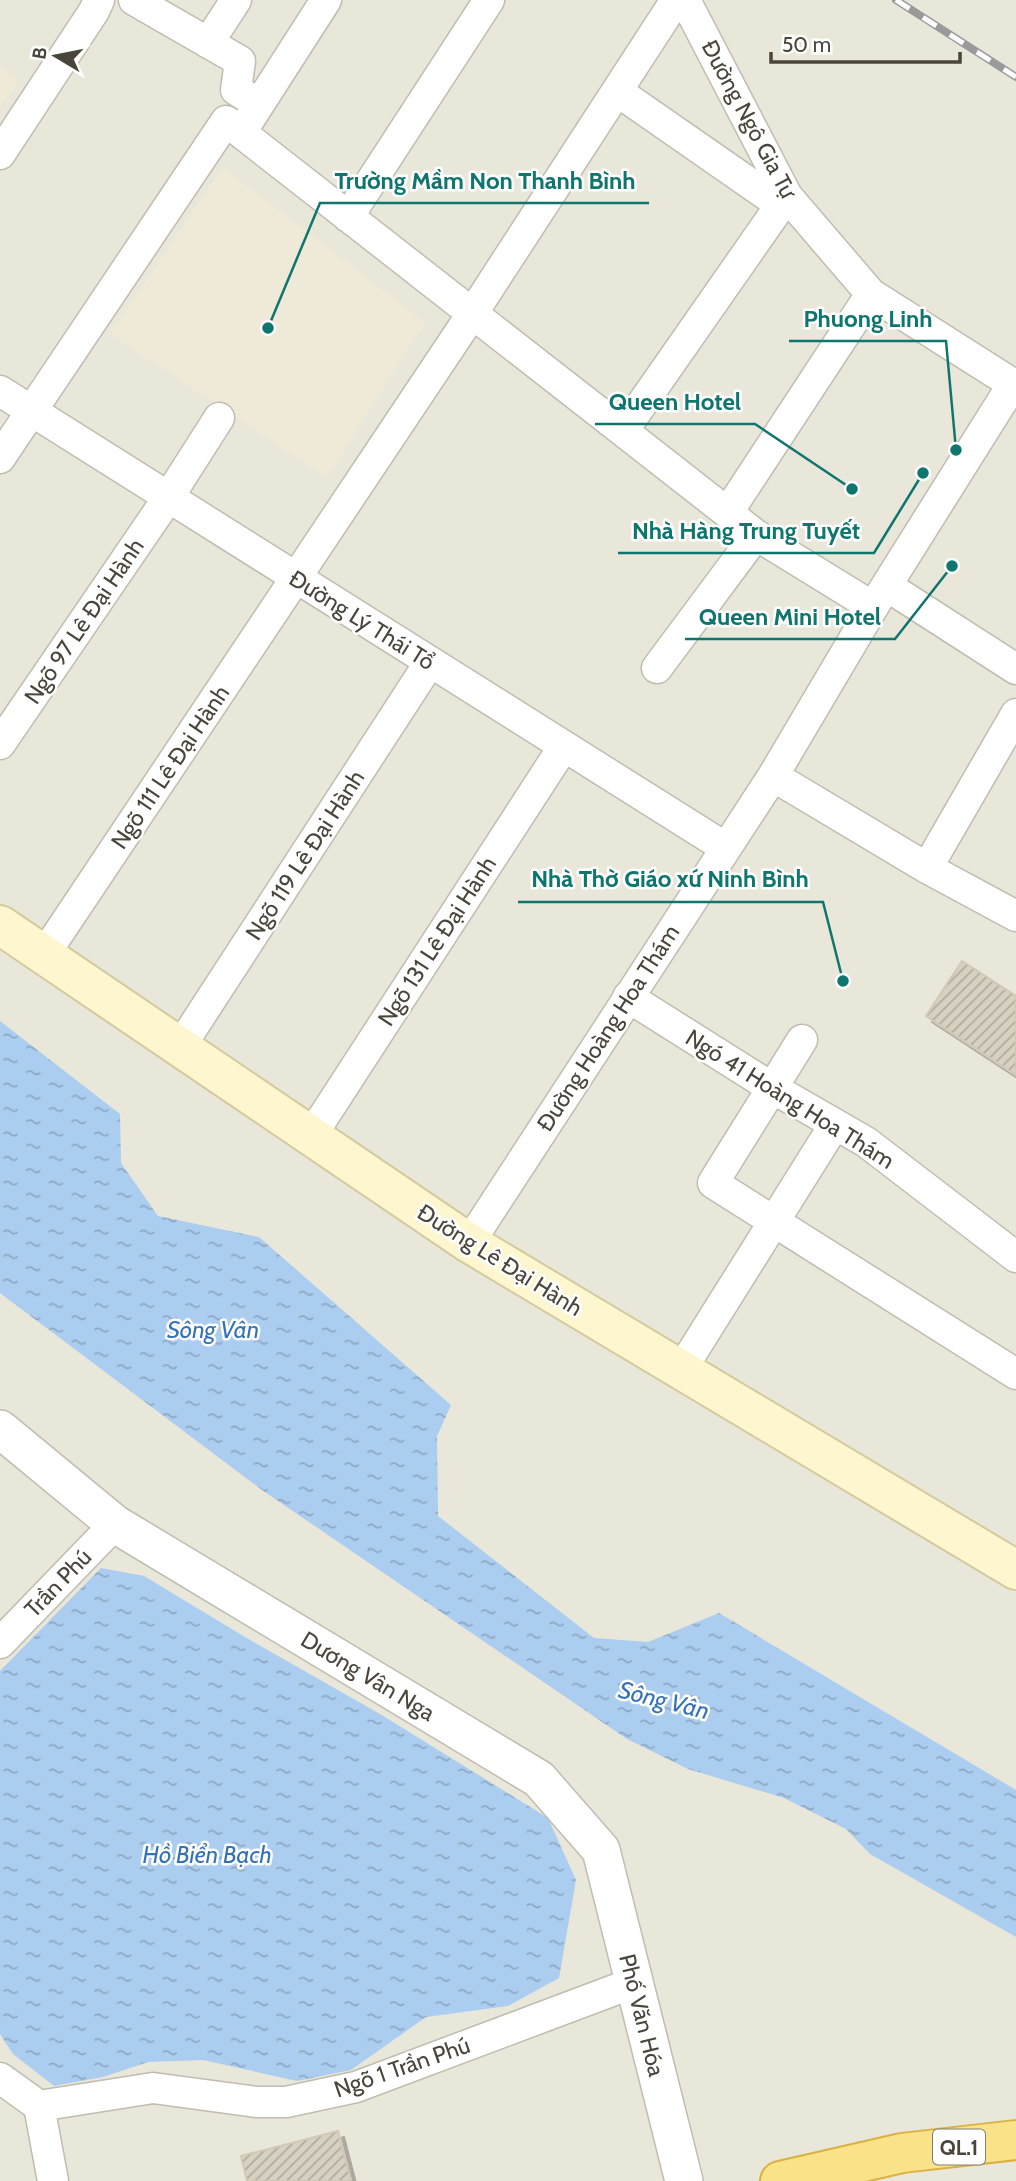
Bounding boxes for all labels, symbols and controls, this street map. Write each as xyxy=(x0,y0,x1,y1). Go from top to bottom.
north arrow xyxy=(21,21,91,91)
scale bar xyxy=(771,21,960,65)
text: 50 m xyxy=(782,32,831,57)
street label: Đường Ngô Gia Tự xyxy=(696,35,803,204)
text: B xyxy=(27,45,52,61)
callout: Trường Mầm Non Thanh Bình xyxy=(320,158,649,203)
text: Trường Mầm Non Thanh Bình xyxy=(334,166,636,195)
callout: Phuong Linh xyxy=(789,296,946,341)
text: Phuong Linh xyxy=(803,304,933,333)
callout: Queen Hotel xyxy=(595,379,755,424)
text: Queen Hotel xyxy=(609,387,741,416)
callout: Nhà Hàng Trung Tuyết xyxy=(618,508,874,553)
text: Nhà Hàng Trung Tuyết xyxy=(632,516,860,545)
street label: Ngõ 97 Lê Đại Hành xyxy=(18,533,150,709)
street label: Đường Lý Thái Tổ xyxy=(284,564,440,676)
callout: Queen Mini Hotel xyxy=(685,594,895,639)
text: Queen Mini Hotel xyxy=(699,602,881,631)
street label: Ngõ 111 Lê Đại Hành xyxy=(105,680,235,854)
street label: Ngõ 119 Lê Đại Hành xyxy=(240,765,370,945)
street label: Ngõ 131 Lê Đại Hành xyxy=(372,851,502,1031)
callout: Nhà Thờ Giáo xứ Ninh Bình xyxy=(518,857,823,902)
text: Nhà Thờ Giáo xứ Ninh Bình xyxy=(531,864,809,893)
street label: Đường Hoàng Hoa Thám xyxy=(531,919,685,1137)
street label: Ngó 41 Hoàng Hoa Thám xyxy=(680,1023,900,1175)
street label: Đường Lê Đại Hành xyxy=(412,1198,588,1322)
water label: Sông Vân xyxy=(167,1315,259,1344)
street label: Trần Phú xyxy=(19,1543,97,1623)
street label: Dương Vân Nga xyxy=(296,1625,440,1727)
water label: Sông Vân xyxy=(616,1675,712,1725)
water label: Hồ Biển Bạch xyxy=(142,1840,272,1869)
street label: Phố Văn Hóa xyxy=(613,1951,671,2079)
street label: Ngõ 1 Trần Phú xyxy=(330,2031,474,2103)
road number: QL.1 xyxy=(933,2130,985,2164)

